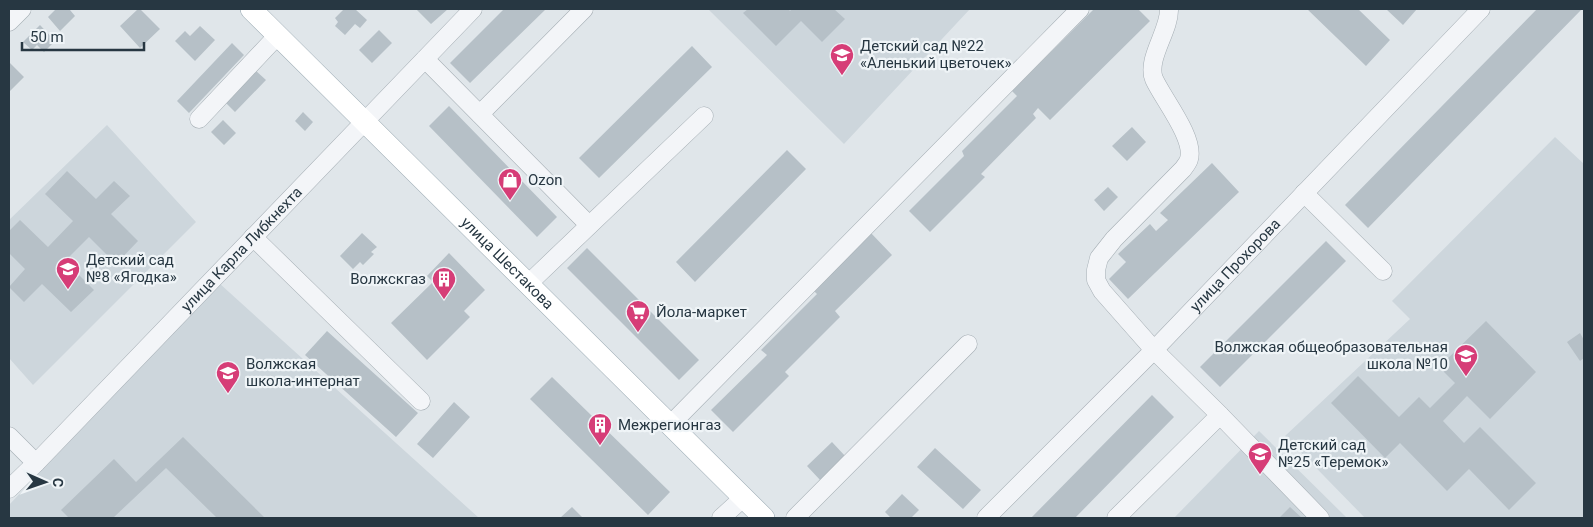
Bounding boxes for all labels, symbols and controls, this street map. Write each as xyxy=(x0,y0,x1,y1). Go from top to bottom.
scale bar xyxy=(22,20,145,52)
text: 50 m xyxy=(30,28,64,46)
place label: Детский сад №22 «Аленький цветочек» xyxy=(860,37,1012,72)
school or university icon: Детский сад №22 «Аленький цветочек» xyxy=(829,42,855,76)
shop icon: Ozon xyxy=(497,167,523,201)
place label: Ozon xyxy=(528,171,562,189)
street label: улица Карла Либкнехта xyxy=(177,183,306,316)
street label: улица Шестакова xyxy=(457,213,557,313)
street label: улица Прохорова xyxy=(1187,215,1284,316)
place label: Детский сад №8 «Ягодка» xyxy=(86,251,177,286)
school or university icon: Детский сад №8 «Ягодка» xyxy=(55,256,81,290)
building icon: Волжскгаз xyxy=(431,266,457,300)
place label: Волжскгаз xyxy=(350,270,426,288)
supermarket icon: Йола-маркет xyxy=(625,299,651,333)
place label: Йола-маркет xyxy=(656,303,747,321)
place label: Волжская общеобразовательная школа №10 xyxy=(1214,338,1448,373)
school or university icon: Волжская общеобразовательная школа №10 xyxy=(1453,343,1479,377)
place label: Волжская школа-интернат xyxy=(246,355,360,390)
school or university icon: Волжская школа-интернат xyxy=(215,360,241,394)
building icon: Межрегионгаз xyxy=(587,412,613,446)
place label: Межрегионгаз xyxy=(618,416,721,434)
place label: Детский сад №25 «Теремок» xyxy=(1278,436,1388,471)
school or university icon: Детский сад №25 «Теремок» xyxy=(1247,441,1273,475)
north arrow xyxy=(20,457,70,507)
text: С xyxy=(50,478,66,487)

